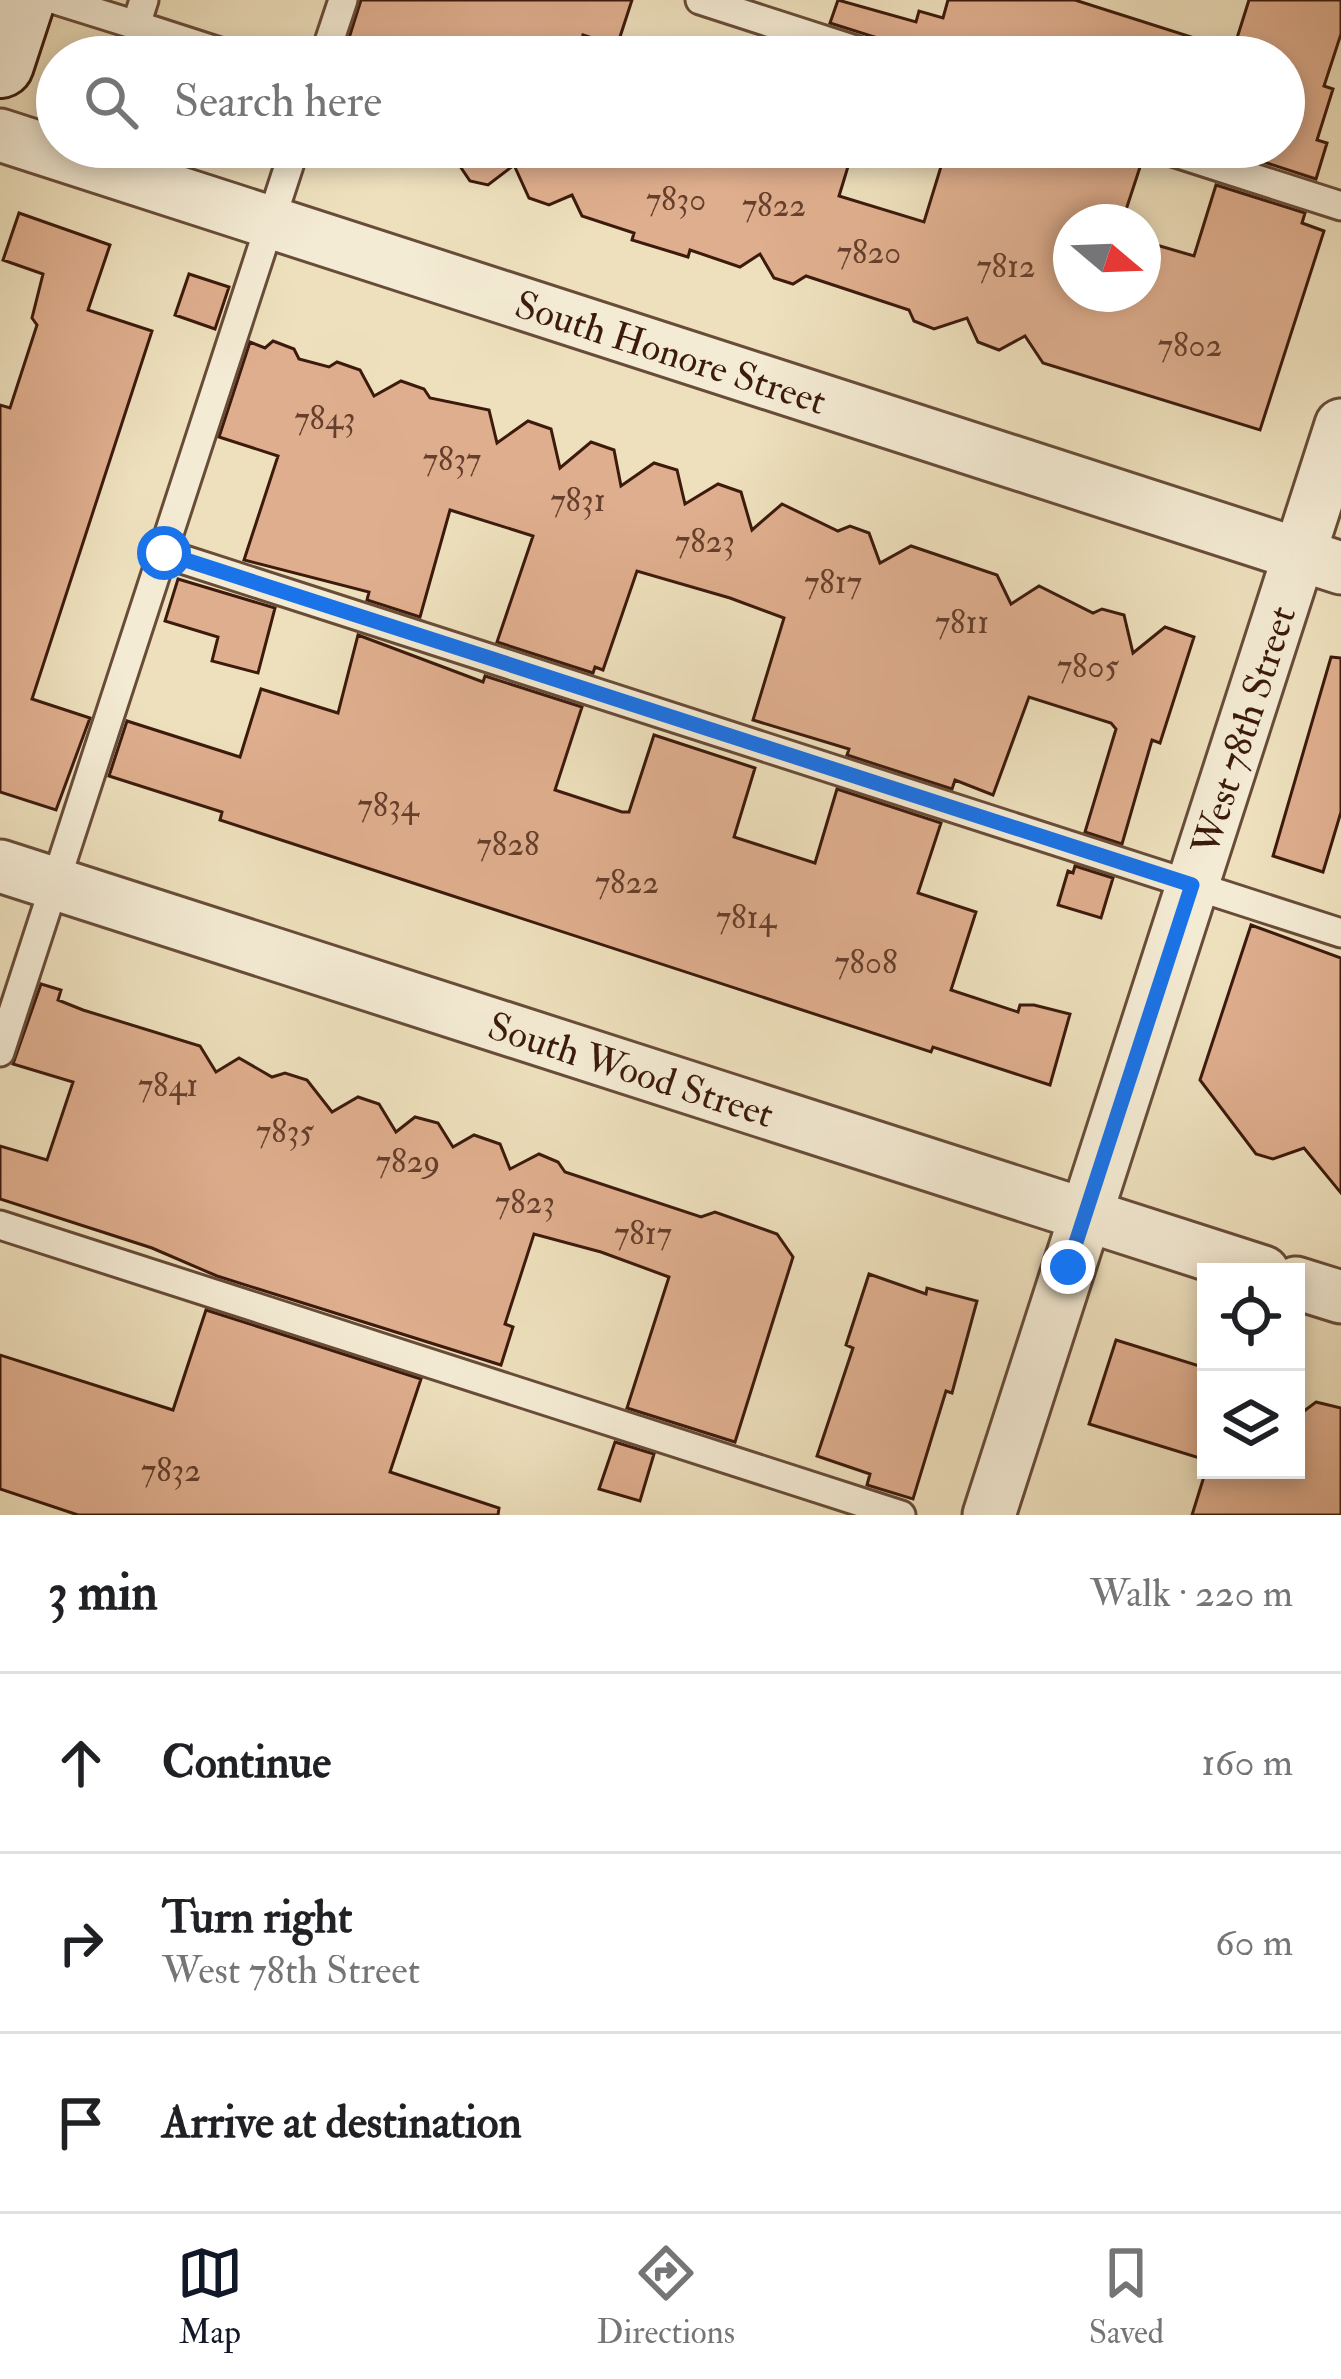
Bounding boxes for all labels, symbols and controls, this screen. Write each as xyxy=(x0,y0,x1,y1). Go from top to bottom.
search box xyxy=(36,36,1305,168)
icon: search xyxy=(78,69,144,135)
text: Search here xyxy=(174,74,382,130)
house number: 7830 xyxy=(646,179,706,220)
house number: 7822 xyxy=(742,185,806,226)
north arrow xyxy=(1053,204,1161,312)
house number: 7820 xyxy=(837,232,901,273)
house number: 7812 xyxy=(976,246,1036,287)
street label: South Honore Street xyxy=(509,280,832,426)
house number: 7802 xyxy=(1158,325,1222,366)
house number: 7843 xyxy=(294,398,356,439)
house number: 7837 xyxy=(423,439,481,480)
house number: 7831 xyxy=(550,480,606,521)
house number: 7823 xyxy=(675,521,735,562)
route start xyxy=(137,526,191,580)
house number: 7817 xyxy=(804,562,862,603)
street label: West 78th Street xyxy=(1181,600,1307,862)
house number: 7811 xyxy=(935,602,989,643)
house number: 7805 xyxy=(1057,646,1120,687)
house number: 7834 xyxy=(358,785,421,826)
house number: 7828 xyxy=(477,824,539,865)
house number: 7822 xyxy=(595,862,659,903)
house number: 7814 xyxy=(716,897,778,938)
house number: 7808 xyxy=(834,942,898,983)
street label: South Wood Street xyxy=(482,1002,780,1139)
house number: 7841 xyxy=(138,1065,198,1106)
house number: 7835 xyxy=(256,1111,314,1152)
house number: 7829 xyxy=(376,1141,440,1182)
house number: 7823 xyxy=(495,1182,555,1223)
house number: 7817 xyxy=(614,1213,672,1254)
route end xyxy=(1041,1240,1095,1294)
map controls xyxy=(1197,1263,1305,1479)
button: locate xyxy=(1197,1263,1305,1371)
button: layers xyxy=(1197,1371,1305,1479)
house number: 7832 xyxy=(141,1450,201,1491)
text: 3 min xyxy=(48,1561,158,1625)
text: Walk · 220 m xyxy=(1090,1569,1293,1618)
icon: ahead xyxy=(48,1730,114,1796)
text: Continue xyxy=(162,1735,331,1791)
text: 160 m xyxy=(1201,1738,1293,1787)
text: Turn right xyxy=(162,1890,352,1946)
icon: right xyxy=(48,1910,114,1976)
text: 60 m xyxy=(1215,1918,1293,1967)
text: West 78th Street xyxy=(162,1946,420,1995)
icon: arrive xyxy=(48,2090,114,2156)
text: Arrive at destination xyxy=(162,2095,522,2151)
tab: Map xyxy=(177,2240,243,2353)
tab: Directions xyxy=(597,2240,735,2353)
tab: Saved xyxy=(1089,2240,1164,2353)

